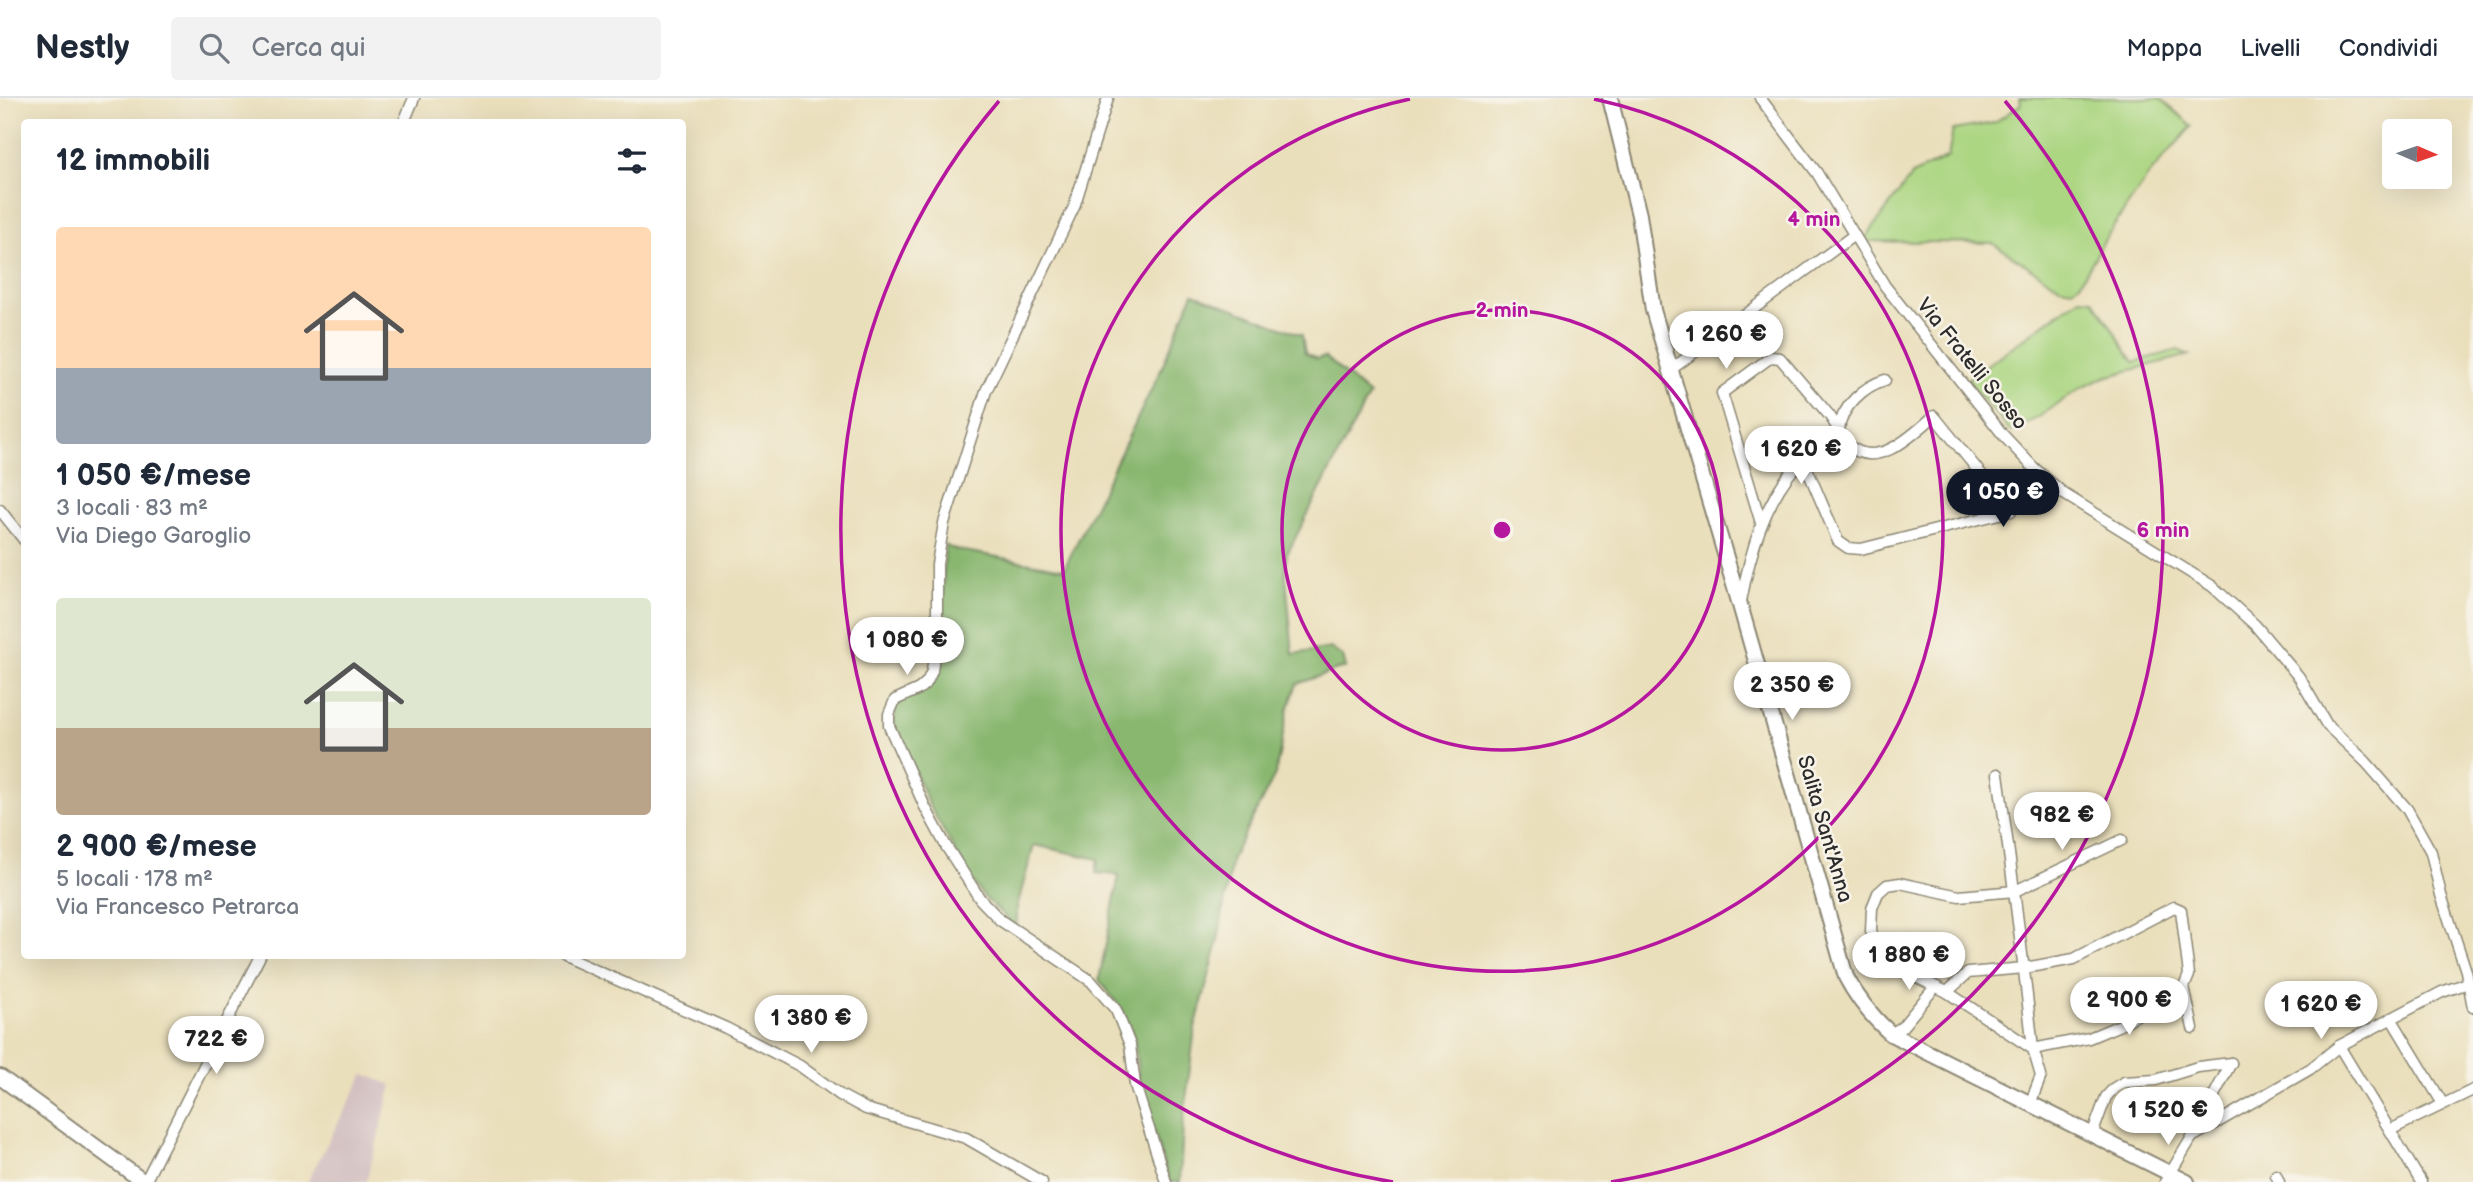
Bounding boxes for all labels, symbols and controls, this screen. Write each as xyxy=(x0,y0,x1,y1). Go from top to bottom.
search box xyxy=(171,17,661,80)
text: Nestly xyxy=(35,28,129,68)
icon: search xyxy=(195,29,233,67)
text: Cerca qui xyxy=(251,33,366,64)
text: Mappa xyxy=(2127,34,2202,63)
text: Livelli xyxy=(2240,34,2301,63)
text: Condividi xyxy=(2339,34,2438,63)
north arrow xyxy=(2382,119,2452,189)
map controls xyxy=(2382,119,2452,189)
icon: filters xyxy=(613,142,651,180)
text: 12 immobili xyxy=(56,143,210,179)
text: 4 min xyxy=(1788,207,1840,232)
icon: home xyxy=(291,273,417,399)
street label: Via Fratelli Sosso xyxy=(1911,293,2033,435)
text: 2 min xyxy=(1475,298,1529,323)
pin: 1 260 € xyxy=(1661,312,1791,371)
text: 1 260 € xyxy=(1685,320,1767,348)
pin: 1 620 € xyxy=(1736,426,1866,486)
text: 1 620 € xyxy=(1760,435,1842,463)
text: 1 050 €/mese xyxy=(56,458,251,494)
pin: 1 050 € xyxy=(1938,470,2068,529)
text: 1 050 € xyxy=(1962,478,2044,506)
text: 3 locali · 83 m² xyxy=(56,494,208,522)
centre of rings xyxy=(1490,518,1514,542)
text: 6 min xyxy=(2136,518,2190,543)
text: Via Diego Garoglio xyxy=(56,522,251,550)
pin: 1 080 € xyxy=(842,618,972,677)
text: 1 080 € xyxy=(866,626,948,654)
icon: home xyxy=(291,644,417,770)
pin: 2 350 € xyxy=(1727,662,1857,722)
text: 2 350 € xyxy=(1750,671,1834,699)
street label: Salita Sant'Anna xyxy=(1792,753,1858,905)
pin: 982 € xyxy=(2013,792,2111,852)
text: 982 € xyxy=(2030,801,2094,829)
text: 2 900 €/mese xyxy=(56,829,257,865)
text: 5 locali · 178 m² xyxy=(56,865,213,893)
text: Via Francesco Petrarca xyxy=(56,893,299,921)
pin: 1 880 € xyxy=(1844,932,1974,992)
text: 1 880 € xyxy=(1868,941,1950,969)
pin: 2 900 € xyxy=(2064,978,2194,1037)
pin: 1 620 € xyxy=(2256,982,2386,1041)
text: 2 900 € xyxy=(2086,986,2172,1014)
text: 1 620 € xyxy=(2280,990,2362,1018)
pin: 1 380 € xyxy=(746,996,876,1055)
text: 1 380 € xyxy=(770,1004,852,1032)
pin: 722 € xyxy=(167,1016,265,1076)
text: 722 € xyxy=(184,1025,248,1053)
pin: 1 520 € xyxy=(2103,1088,2233,1147)
text: 1 520 € xyxy=(2128,1096,2208,1124)

